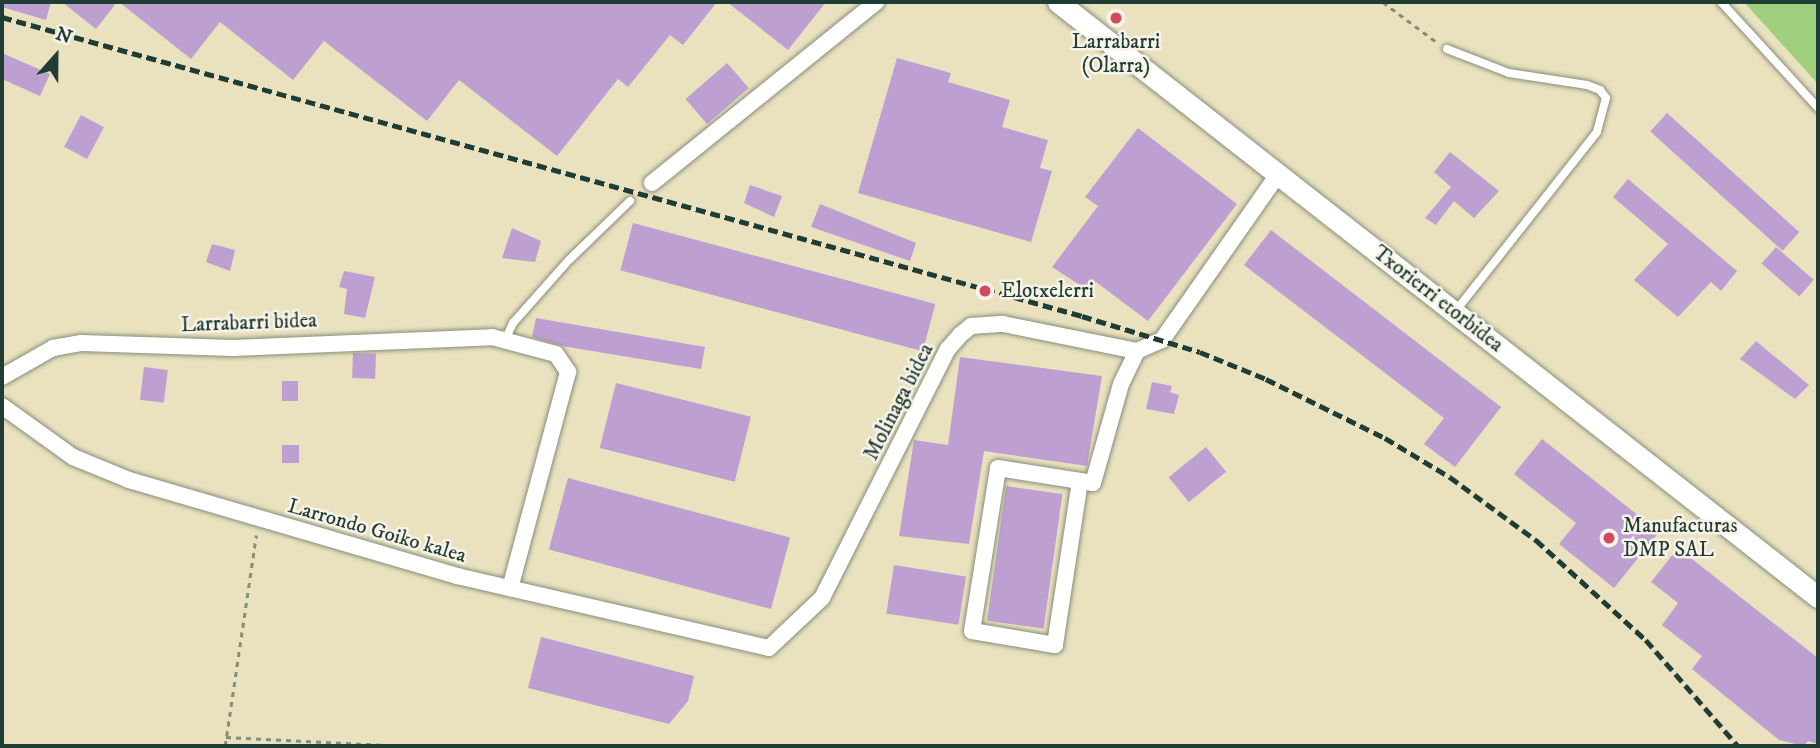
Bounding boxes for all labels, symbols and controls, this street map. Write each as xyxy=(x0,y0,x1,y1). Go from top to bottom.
marker: Larrabarri (Olarra) xyxy=(1108,10,1124,26)
north arrow xyxy=(21,21,91,91)
text: N xyxy=(52,22,75,49)
place label: Larrabarri (Olarra) xyxy=(1072,29,1160,79)
street label: Txorierri etorbidea xyxy=(1368,240,1508,358)
place label: Elotxelerri xyxy=(1001,278,1094,304)
marker: Elotxelerri xyxy=(975,281,995,301)
street label: Larrabarri bidea xyxy=(180,308,318,338)
street label: Molinaga bidea xyxy=(859,339,939,465)
street label: Larrondo Goiko kalea xyxy=(285,493,469,569)
place label: Manufacturas DMP SAL xyxy=(1623,513,1737,563)
marker: Manufacturas DMP SAL xyxy=(1601,530,1617,546)

